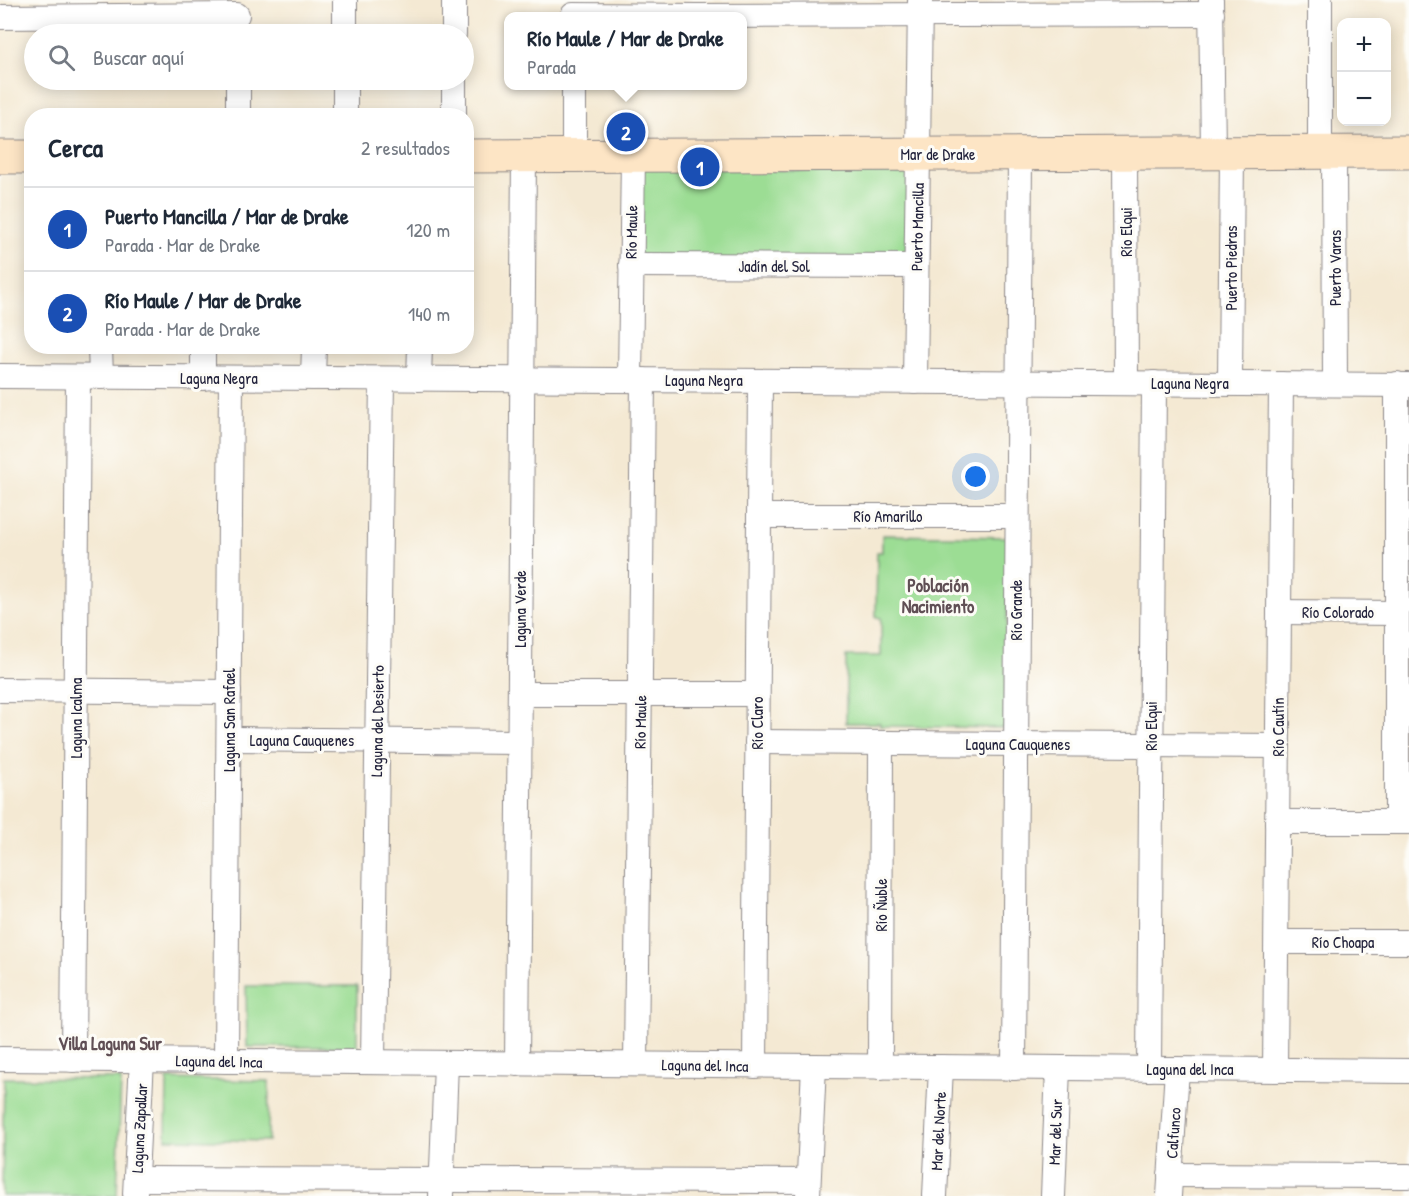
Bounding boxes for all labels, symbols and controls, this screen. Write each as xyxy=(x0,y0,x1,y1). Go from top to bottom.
popup xyxy=(504,12,747,90)
map controls xyxy=(1337,18,1391,126)
button: + xyxy=(1337,18,1391,72)
text: Río Maule / Mar de Drake xyxy=(527,23,724,53)
search box xyxy=(24,24,474,90)
icon: search xyxy=(45,41,78,74)
text: Buscar aquí xyxy=(93,42,185,72)
text: Parada xyxy=(527,53,576,80)
button: − xyxy=(1337,72,1391,126)
pin: 2 xyxy=(606,110,646,154)
text: Cerca xyxy=(48,130,103,165)
text: 2 resultados xyxy=(361,134,450,161)
street label: Mar de Drake xyxy=(901,143,976,165)
pin: 1 xyxy=(680,144,720,190)
street label: Puerto Mancilla xyxy=(905,183,929,271)
text: Puerto Mancilla / Mar de Drake xyxy=(105,201,349,231)
street label: Río Maule xyxy=(620,204,642,259)
street label: Río Elqui xyxy=(1115,207,1137,257)
text: 1 xyxy=(64,216,71,243)
text: 120 m xyxy=(406,216,450,243)
street label: Puerto Piedras xyxy=(1220,226,1242,310)
street label: Puerto Varas xyxy=(1324,230,1346,306)
text: Parada · Mar de Drake xyxy=(105,231,261,258)
street label: Jadín del Sol xyxy=(738,255,810,277)
text: Río Maule / Mar de Drake xyxy=(105,285,301,315)
text: 2 xyxy=(63,300,72,327)
text: 140 m xyxy=(408,300,450,327)
text: Parada · Mar de Drake xyxy=(105,315,261,342)
street label: Laguna Negra xyxy=(180,367,258,389)
street label: Laguna Negra xyxy=(665,369,743,391)
street label: Laguna Negra xyxy=(1151,372,1229,394)
your location xyxy=(961,462,990,491)
street label: Río Amarillo xyxy=(853,505,923,527)
street label: Laguna Verde xyxy=(509,570,531,648)
district label: Población Nacimiento xyxy=(902,573,975,619)
street label: Río Grande xyxy=(1005,579,1027,640)
street label: Río Colorado xyxy=(1302,601,1375,623)
street label: Laguna del Desierto xyxy=(365,664,389,777)
street label: Laguna San Rafael xyxy=(218,667,240,772)
street label: Laguna Icalma xyxy=(65,678,87,758)
street label: Río Maule xyxy=(629,694,651,749)
street label: Río Claro xyxy=(746,696,768,749)
street label: Río Cautín xyxy=(1267,698,1289,756)
street label: Río Elqui xyxy=(1140,701,1162,751)
street label: Laguna Cauquenes xyxy=(250,729,354,751)
street label: Laguna Cauquenes xyxy=(966,733,1070,755)
street label: Río Ñuble xyxy=(870,878,892,932)
street label: Río Choapa xyxy=(1312,931,1374,953)
district label: Villa Laguna Sur xyxy=(58,1031,162,1057)
street label: Laguna del Inca xyxy=(175,1049,263,1073)
street label: Laguna del Inca xyxy=(661,1053,749,1077)
street label: Laguna del Inca xyxy=(1147,1058,1233,1080)
street label: Laguna Zapallar xyxy=(126,1083,152,1173)
street label: Mar del Norte xyxy=(925,1090,951,1171)
street label: Mar del Sur xyxy=(1043,1099,1067,1165)
street label: Calfunco xyxy=(1160,1106,1186,1159)

